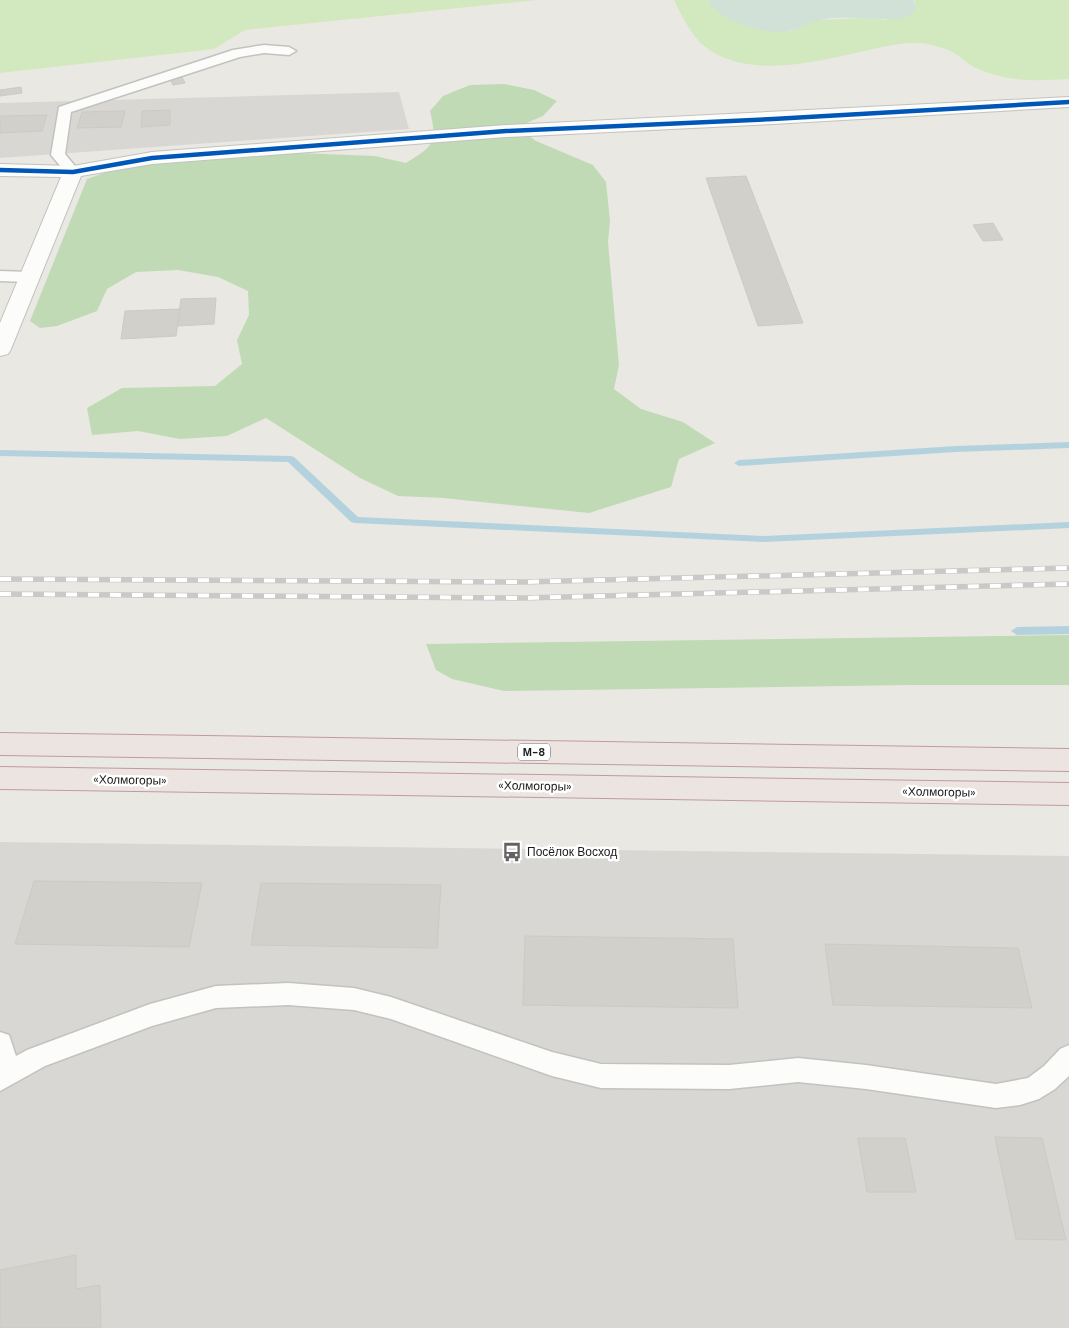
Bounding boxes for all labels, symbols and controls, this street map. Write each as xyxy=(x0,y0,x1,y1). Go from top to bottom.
road number: М-8 xyxy=(518,744,550,760)
street label: «Холмогоры» xyxy=(93,771,167,789)
street label: «Холмогоры» xyxy=(498,777,572,795)
street label: «Холмогоры» xyxy=(902,783,976,801)
bus stop icon: Посёлок Восход xyxy=(501,841,523,863)
place label: Посёлок Восход xyxy=(527,844,617,860)

